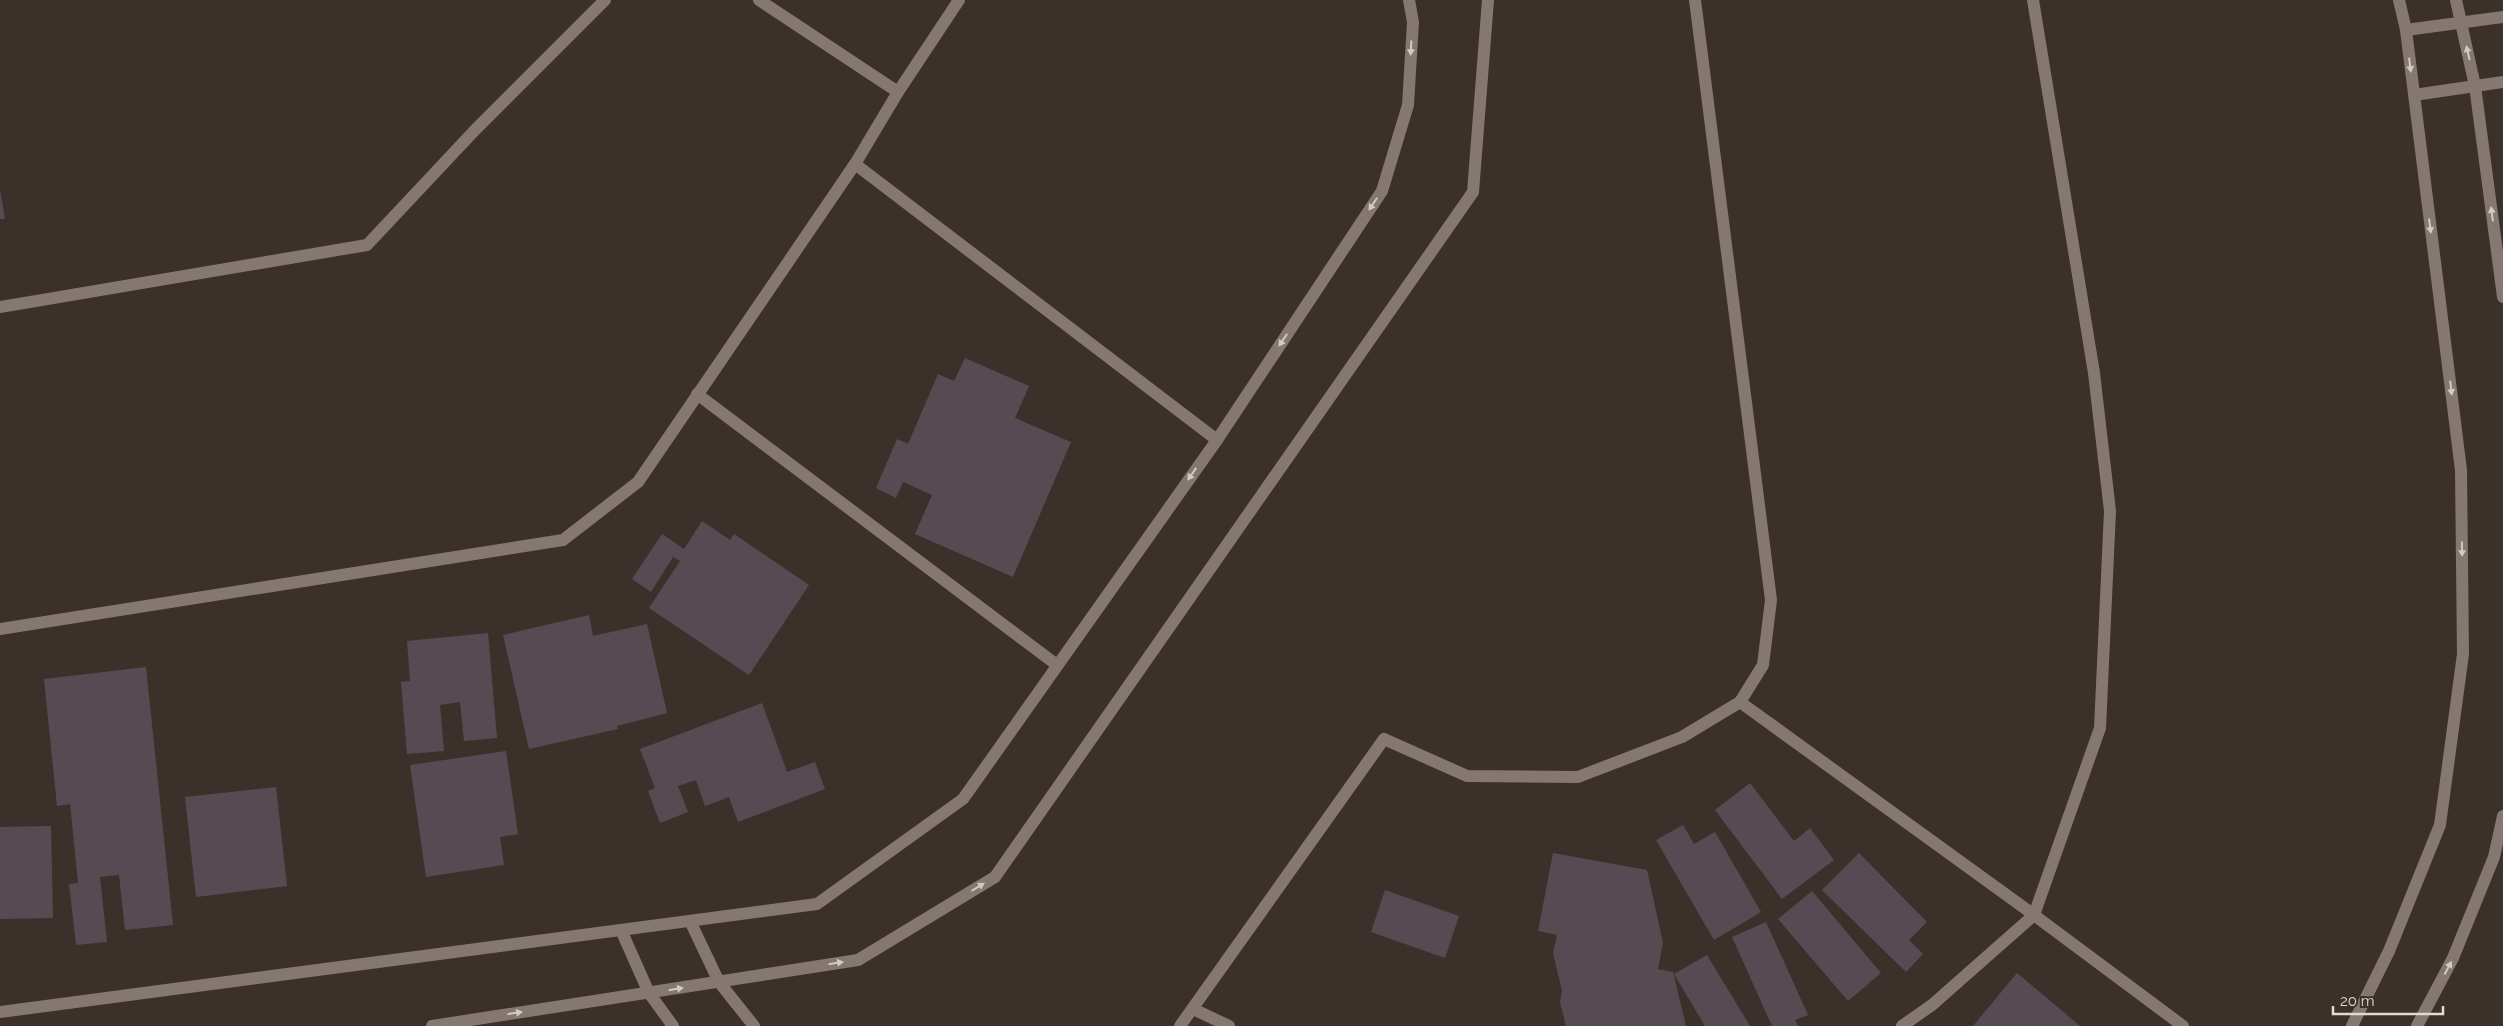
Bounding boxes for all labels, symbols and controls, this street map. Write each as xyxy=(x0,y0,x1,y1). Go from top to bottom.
one-way arrow xyxy=(1407,41,1415,57)
one-way arrow xyxy=(2464,46,2472,61)
one-way arrow xyxy=(2406,57,2414,73)
one-way arrow xyxy=(1369,198,1378,211)
one-way arrow xyxy=(2488,205,2496,221)
one-way arrow xyxy=(2427,219,2435,235)
one-way arrow xyxy=(1279,333,1288,346)
one-way arrow xyxy=(2447,380,2455,396)
one-way arrow xyxy=(1187,467,1198,480)
one-way arrow xyxy=(2458,542,2466,558)
one-way arrow xyxy=(971,882,984,891)
one-way arrow xyxy=(828,959,844,967)
one-way arrow xyxy=(2444,960,2452,975)
scale bar xyxy=(2333,984,2443,1016)
one-way arrow xyxy=(668,985,684,993)
text: 20 m xyxy=(2340,992,2375,1010)
one-way arrow xyxy=(507,1009,523,1017)

